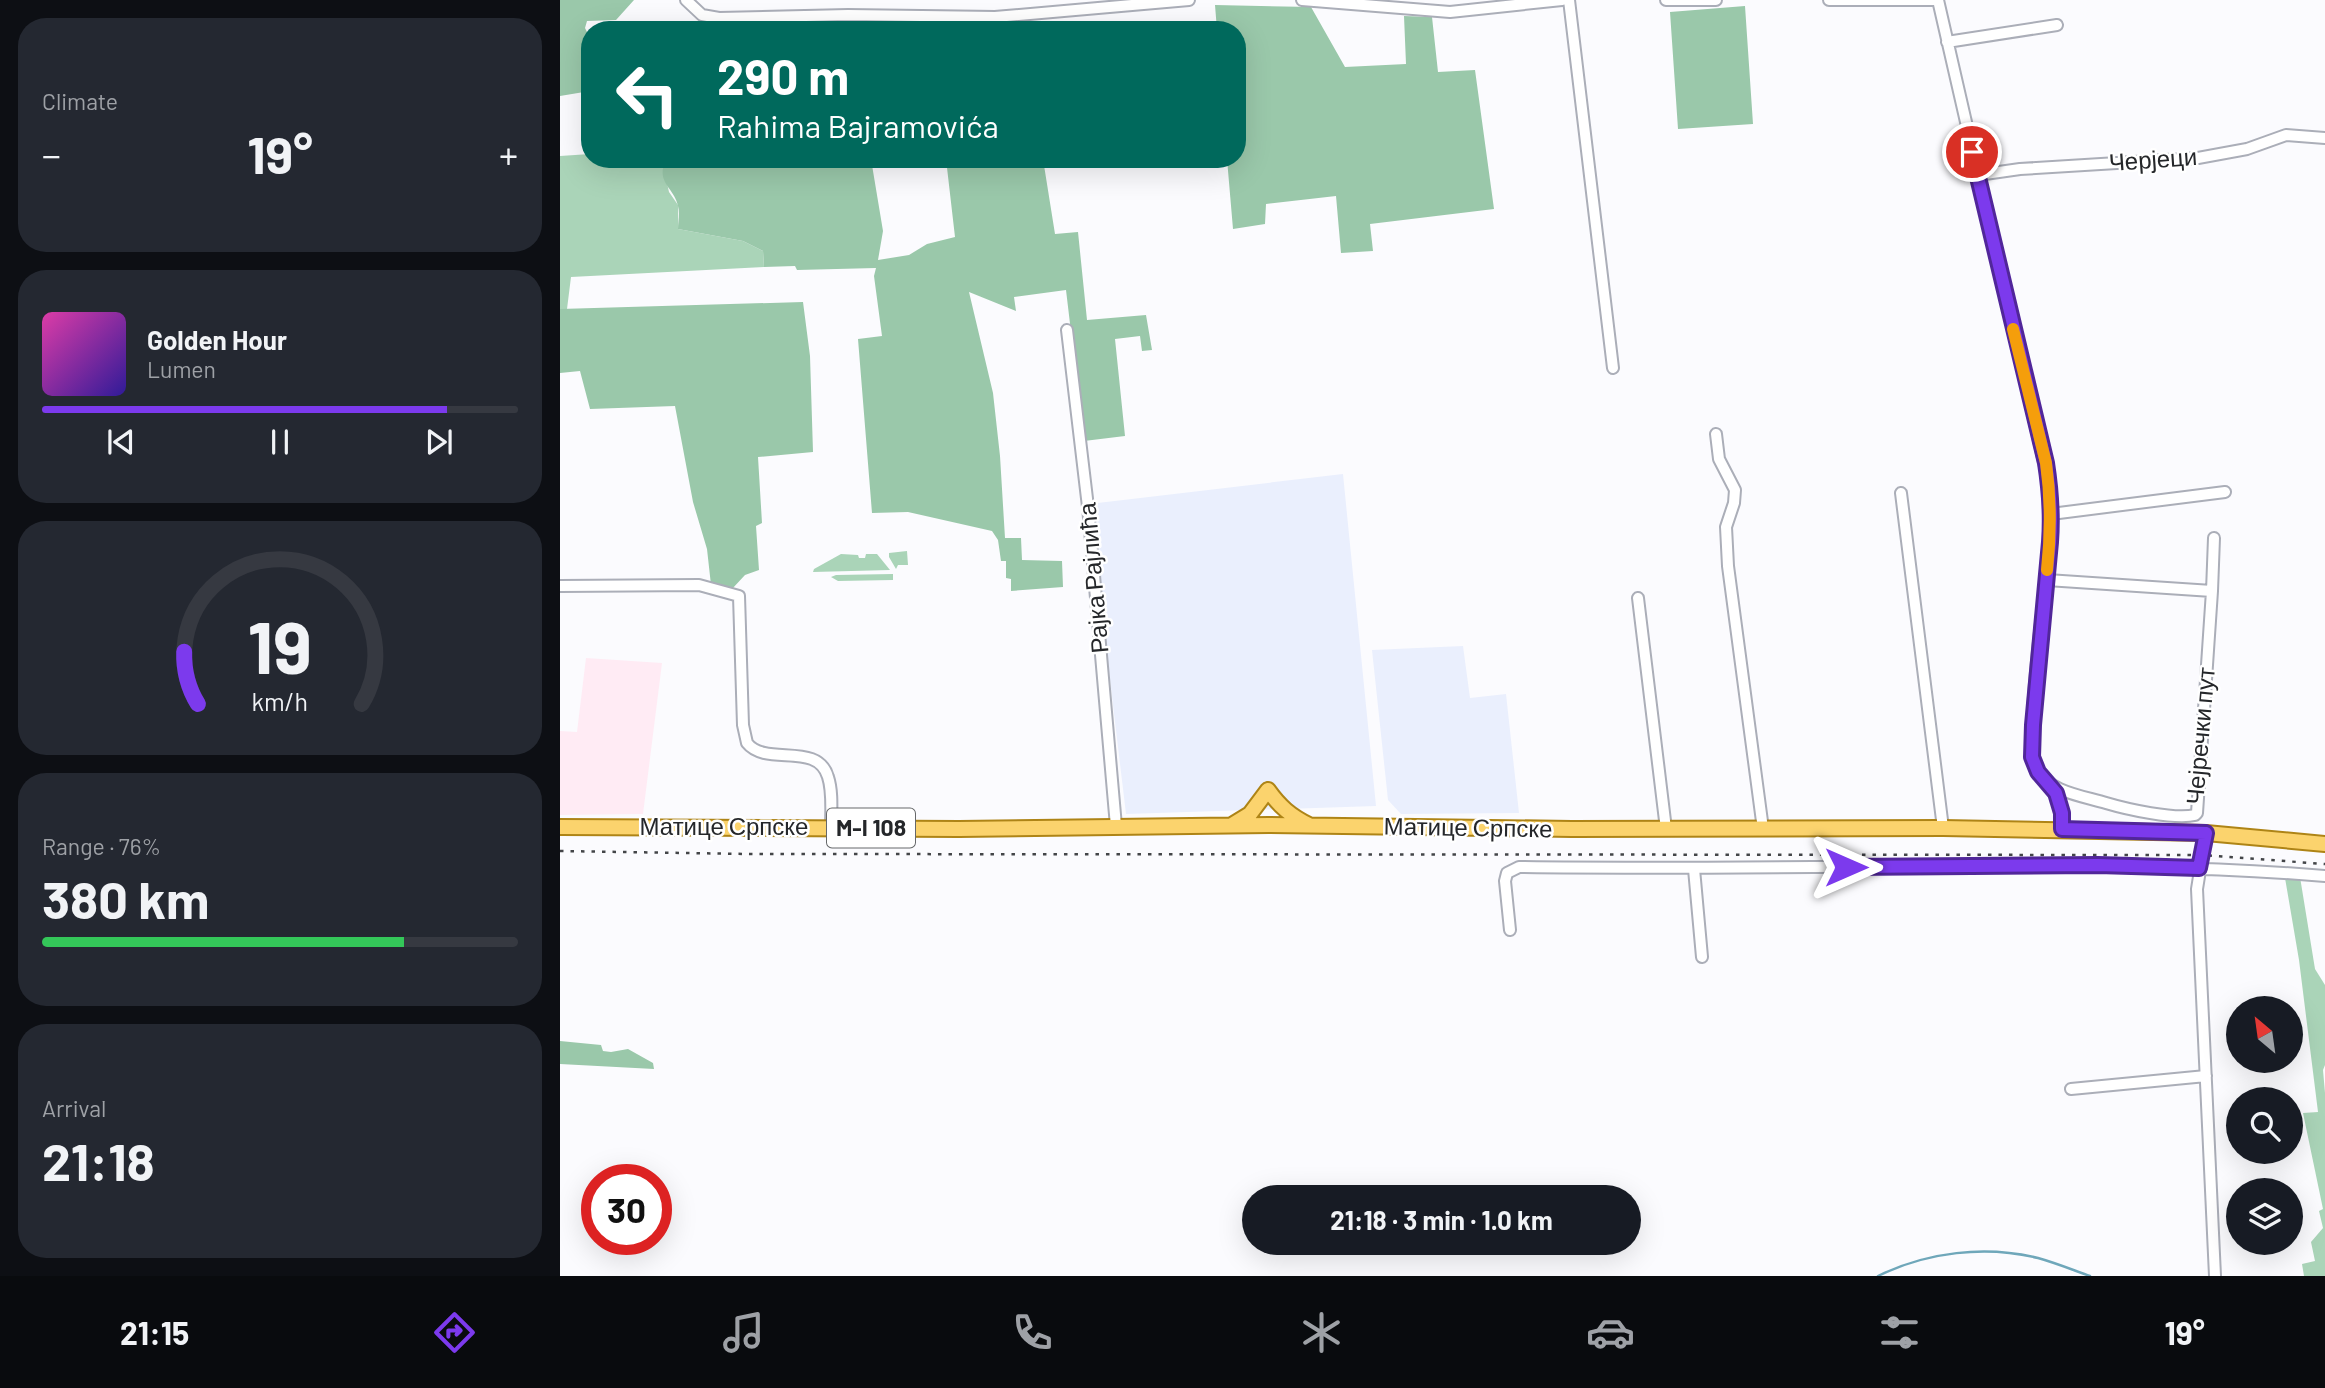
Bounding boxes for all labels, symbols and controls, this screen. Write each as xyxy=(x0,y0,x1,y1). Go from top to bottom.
text: 290 m xyxy=(717,46,849,105)
icon: left xyxy=(602,49,693,140)
text: Climate xyxy=(42,87,118,115)
text: Rahima Bajramovića xyxy=(717,106,999,144)
text: 19° xyxy=(247,122,313,184)
pin xyxy=(1942,122,2002,182)
text: − xyxy=(42,131,61,177)
text: + xyxy=(499,131,518,177)
icon: arrive xyxy=(1953,133,1991,171)
street label: Черјеци xyxy=(2108,141,2198,176)
text: Golden Hour xyxy=(147,324,287,355)
text: Lumen xyxy=(147,355,216,383)
icon: previous xyxy=(102,423,140,461)
icon: pause xyxy=(261,423,299,461)
icon: next xyxy=(420,423,458,461)
street label: Рајка Рајлића xyxy=(1071,501,1114,655)
text: 19 xyxy=(248,601,312,689)
street label: Чејречки пут xyxy=(2179,666,2220,806)
text: km/h xyxy=(252,686,308,716)
road number: M-I 108 xyxy=(827,808,915,848)
street label: Матице Српске xyxy=(640,811,808,840)
street label: Матице Српске xyxy=(1383,811,1553,842)
position arrow xyxy=(1809,830,1883,904)
text: Range · 76% xyxy=(42,832,161,860)
text: 380 km xyxy=(42,867,209,929)
north arrow xyxy=(2226,996,2303,1073)
map controls xyxy=(2226,996,2303,1255)
button: search xyxy=(2226,1087,2303,1164)
text: Arrival xyxy=(42,1094,106,1122)
text: 21:18 xyxy=(42,1129,155,1191)
speed limit sign: 30 xyxy=(581,1164,672,1255)
button: layers xyxy=(2226,1178,2303,1255)
text: 21:18 · 3 min · 1.0 km xyxy=(1330,1204,1553,1235)
icon: directions xyxy=(430,1308,479,1357)
icon: music xyxy=(719,1308,768,1357)
icon: phone xyxy=(1008,1308,1057,1357)
icon: climate xyxy=(1297,1308,1346,1357)
icon: car xyxy=(1586,1308,1635,1357)
icon: filters xyxy=(1875,1308,1924,1357)
text: 21:15 xyxy=(120,1313,189,1351)
text: 19° xyxy=(2164,1313,2205,1351)

